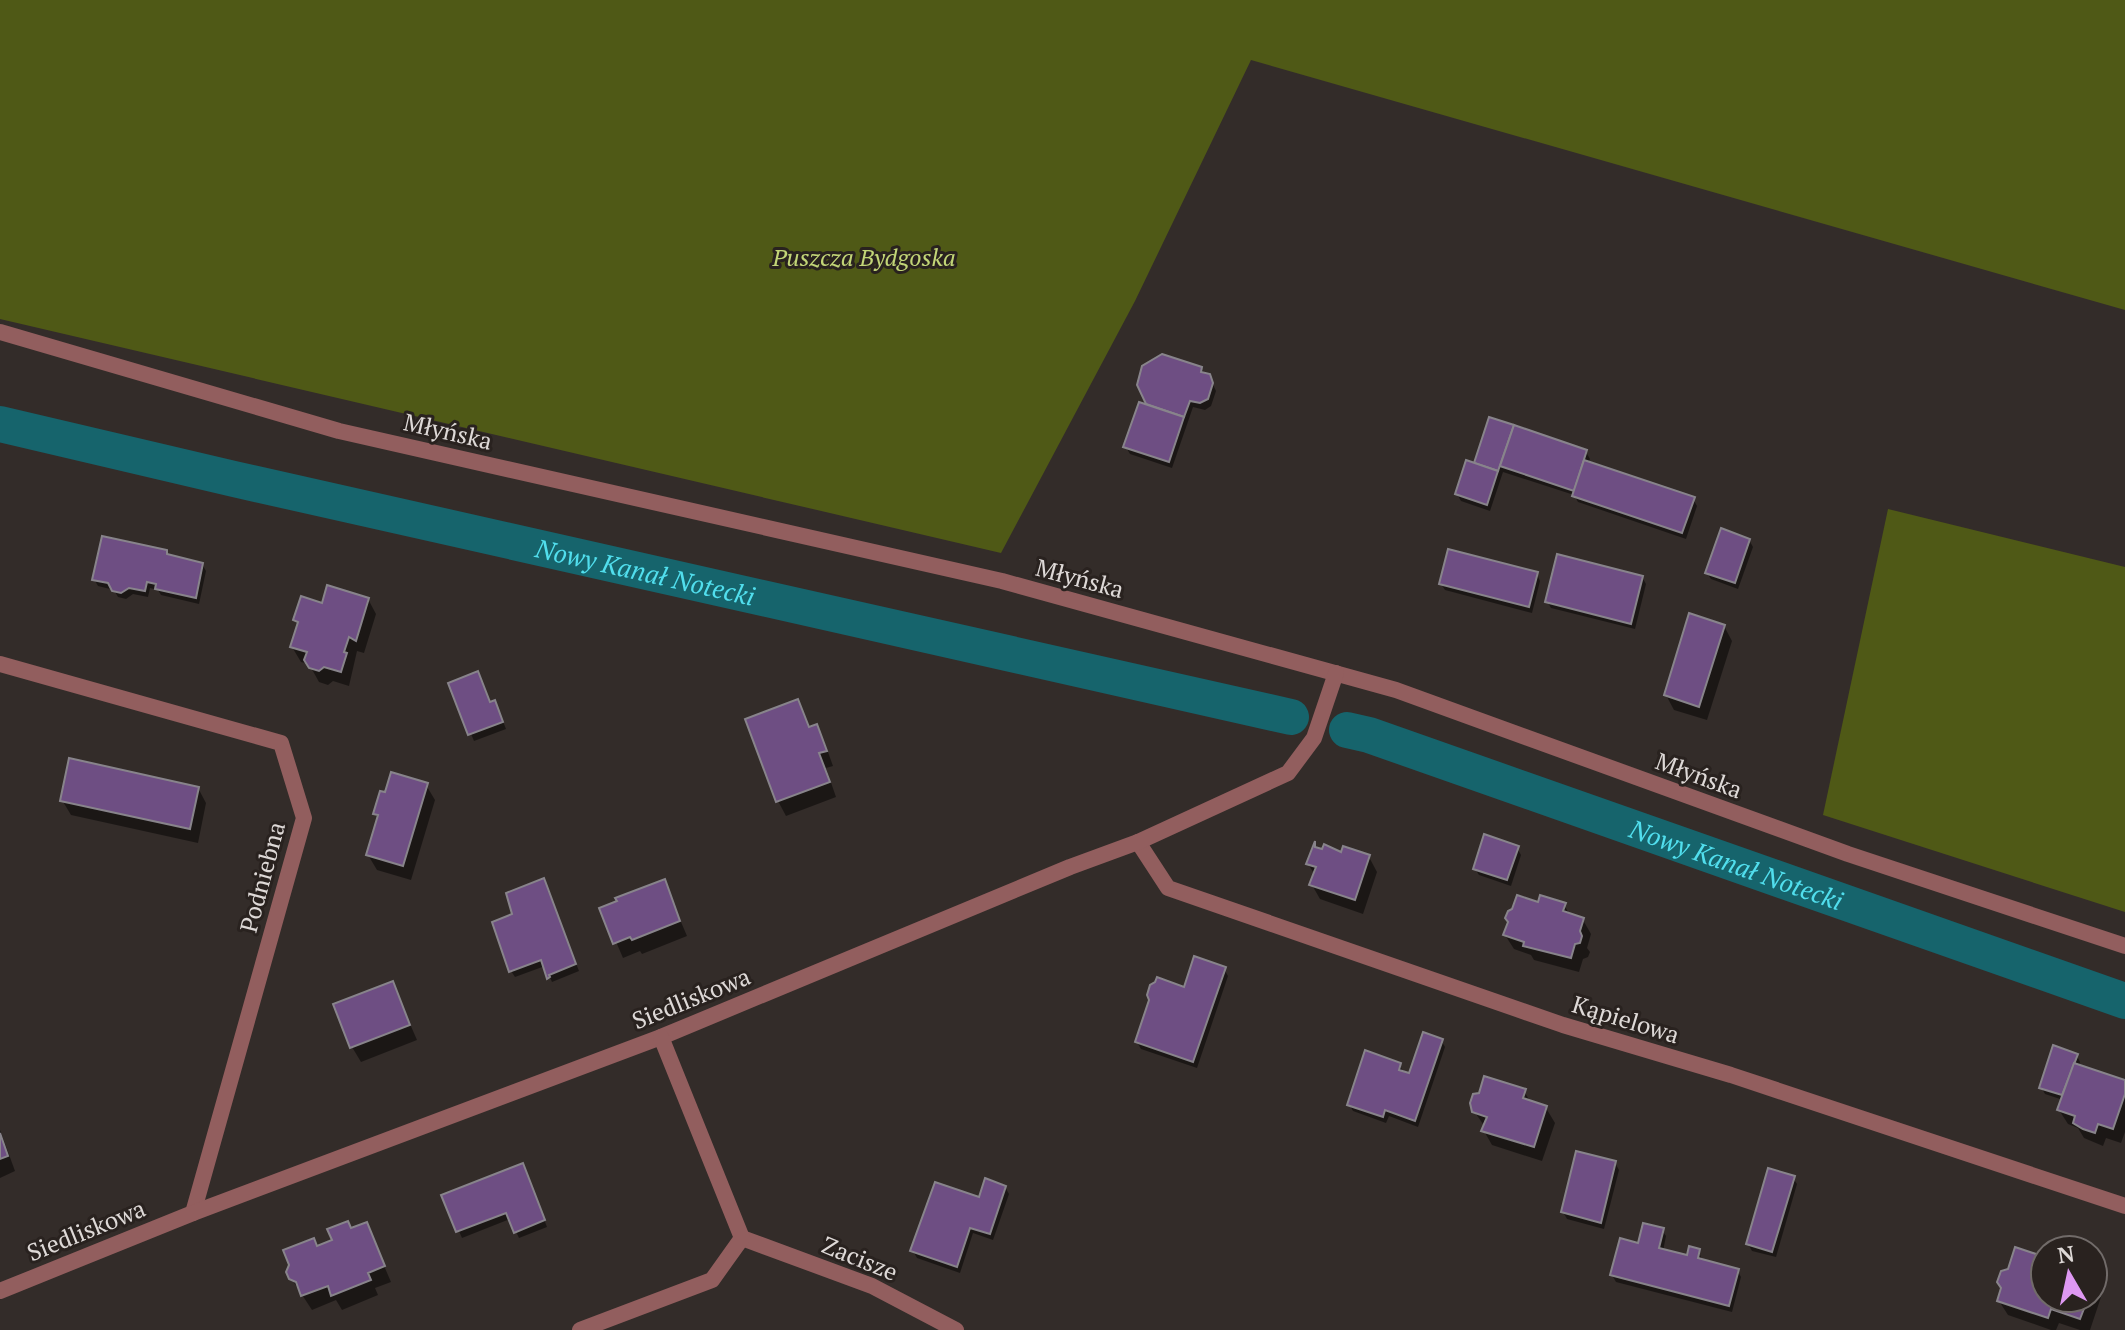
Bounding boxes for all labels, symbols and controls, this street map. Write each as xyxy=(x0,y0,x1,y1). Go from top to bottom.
park label: Puszcza Bydgoska xyxy=(771,241,956,273)
street label: Młyńska xyxy=(401,405,495,457)
water label: Nowy Kanał Notecki xyxy=(531,530,758,613)
street label: Młyńska xyxy=(1032,551,1128,605)
street label: Młyńska xyxy=(1651,745,1747,805)
water label: Nowy Kanał Notecki xyxy=(1624,811,1848,917)
street label: Podniebna xyxy=(232,818,292,936)
street label: Siedliskowa xyxy=(627,960,755,1036)
street label: Kąpielowa xyxy=(1569,988,1683,1050)
street label: Siedliskowa xyxy=(22,1192,150,1268)
street label: Zacisze xyxy=(817,1228,903,1288)
north arrow xyxy=(2029,1234,2109,1314)
text: N xyxy=(2055,1238,2077,1269)

